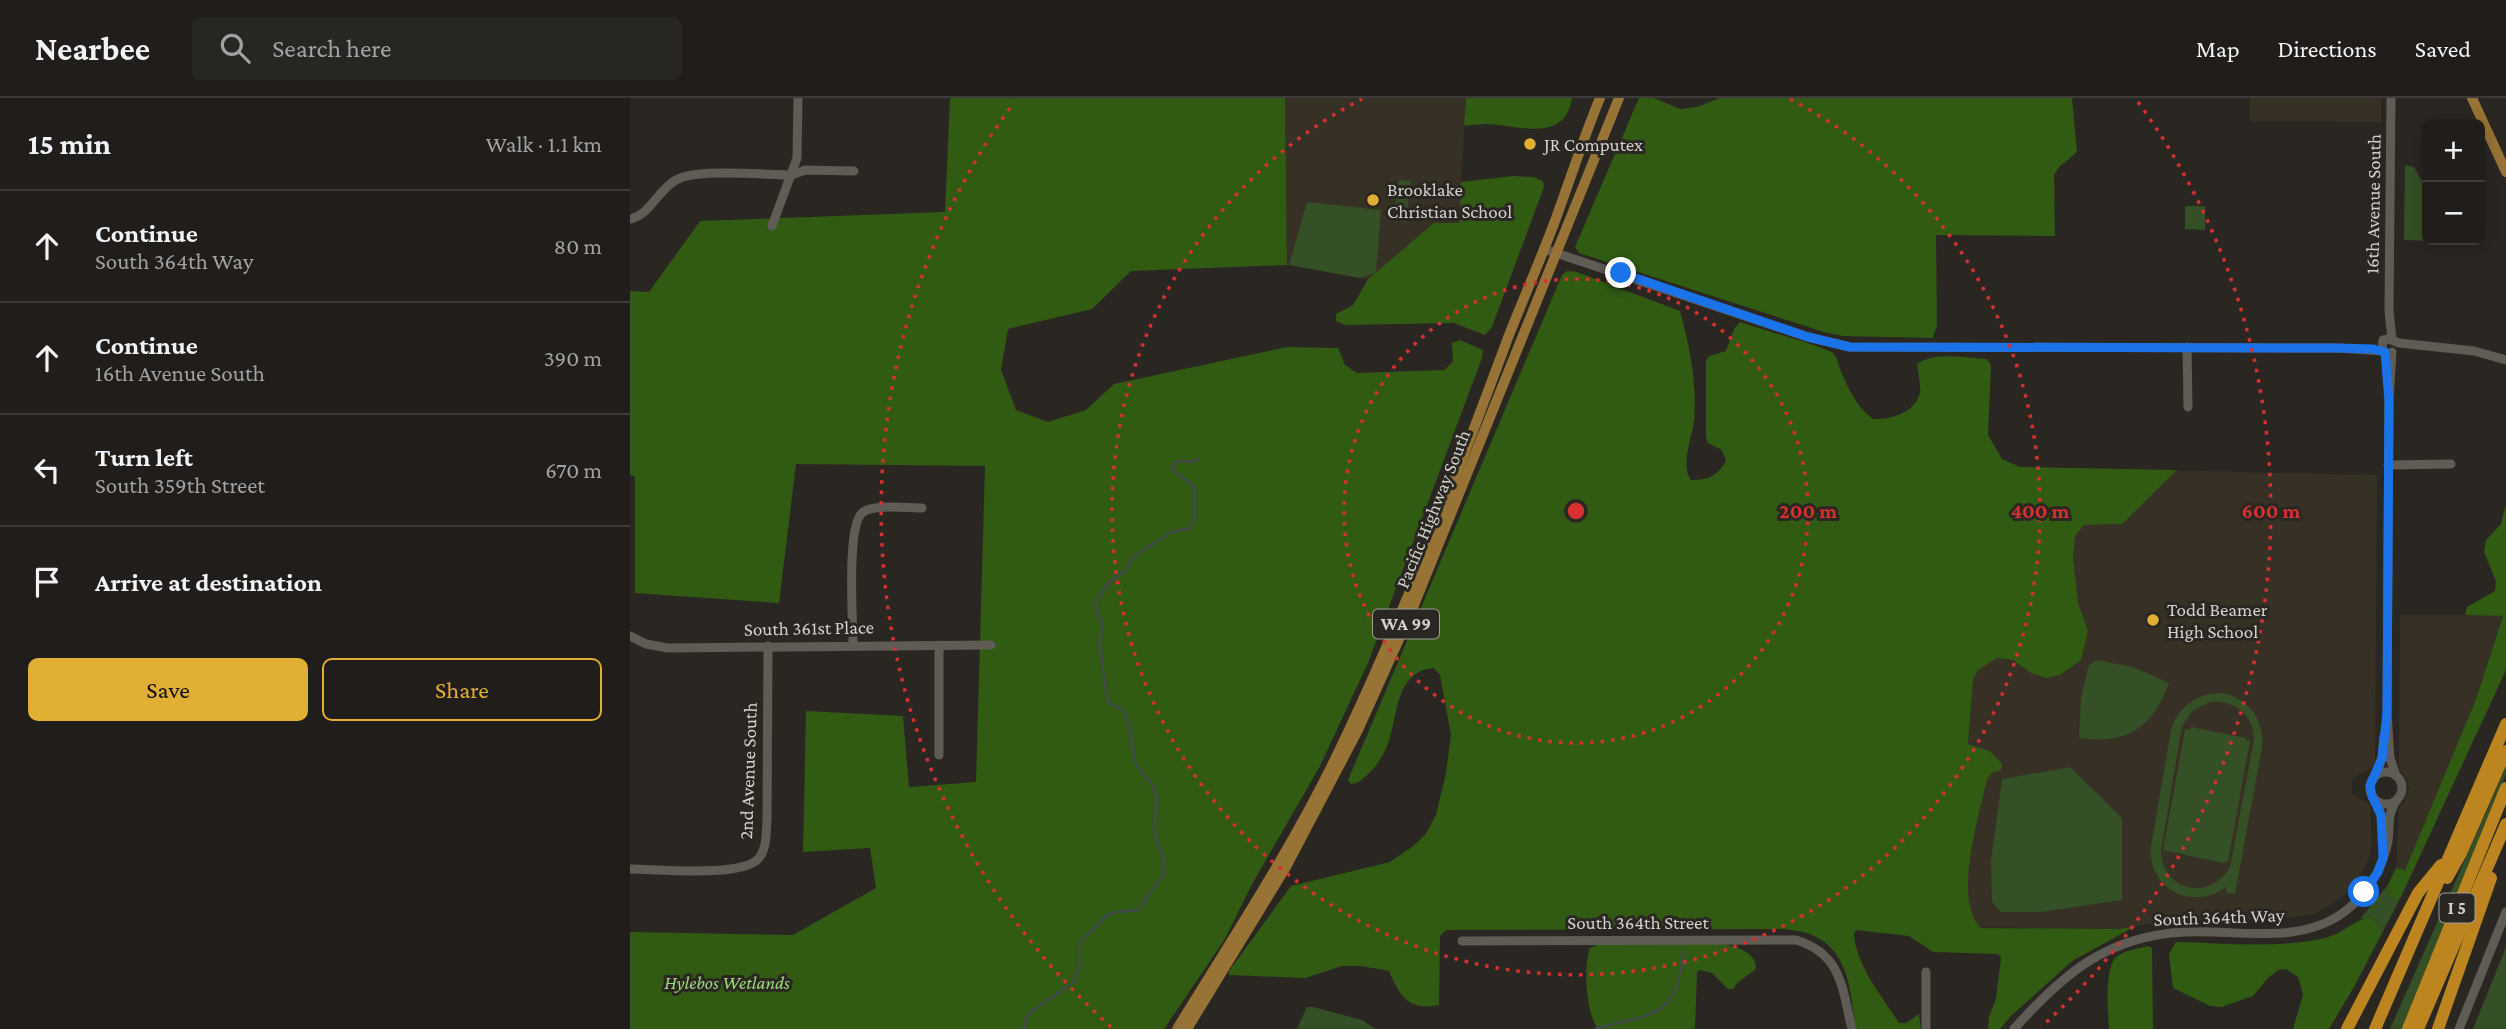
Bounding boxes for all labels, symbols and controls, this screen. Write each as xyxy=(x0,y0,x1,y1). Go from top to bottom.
search box xyxy=(192,17,682,80)
icon: search xyxy=(216,29,254,67)
text: Nearbee xyxy=(35,30,150,67)
text: Search here xyxy=(272,34,391,63)
text: Map xyxy=(2196,35,2240,62)
text: Directions xyxy=(2278,35,2377,62)
text: Saved xyxy=(2415,35,2471,62)
map controls xyxy=(2422,119,2485,245)
button: + xyxy=(2422,119,2485,182)
text: 15 min xyxy=(28,127,111,160)
text: Walk · 1.1 km xyxy=(486,131,602,157)
place label: JR Computex xyxy=(1542,134,1643,155)
street label: 16th Avenue South xyxy=(2361,134,2385,274)
marker: JR Computex xyxy=(1522,136,1538,152)
place label: Brooklake Christian School xyxy=(1387,179,1512,222)
button: − xyxy=(2422,182,2485,245)
marker: Brooklake Christian School xyxy=(1365,192,1381,208)
text: Continue xyxy=(95,219,198,248)
icon: ahead xyxy=(28,227,66,265)
text: 80 m xyxy=(554,233,602,259)
text: South 364th Way xyxy=(95,248,253,274)
route end xyxy=(1605,257,1636,288)
text: Continue xyxy=(95,331,198,360)
icon: ahead xyxy=(28,339,66,377)
text: 390 m xyxy=(544,345,602,371)
text: 16th Avenue South xyxy=(95,360,265,386)
street label: Pacific Highway South xyxy=(1392,427,1474,591)
text: Turn left xyxy=(95,443,193,472)
icon: left xyxy=(28,451,66,489)
text: 670 m xyxy=(545,457,602,483)
text: South 359th Street xyxy=(95,472,265,498)
centre of rings xyxy=(1564,499,1588,523)
text: 200 m xyxy=(1779,499,1837,523)
text: 400 m xyxy=(2011,499,2070,523)
text: 600 m xyxy=(2242,499,2301,523)
icon: arrive xyxy=(28,563,66,601)
text: Arrive at destination xyxy=(95,568,322,597)
place label: Todd Beamer High School xyxy=(2167,599,2268,642)
road number: WA 99 xyxy=(1373,610,1439,638)
marker: Todd Beamer High School xyxy=(2145,612,2161,628)
street label: South 361st Place xyxy=(744,616,874,640)
button: Save xyxy=(28,658,308,721)
button: Share xyxy=(322,658,602,721)
street label: 2nd Avenue South xyxy=(735,702,761,840)
route start xyxy=(2348,876,2379,907)
road number: I 5 xyxy=(2440,894,2474,922)
street label: South 364th Way xyxy=(2153,904,2285,930)
street label: South 364th Street xyxy=(1567,912,1709,933)
park label: Hylebos Wetlands xyxy=(664,972,790,993)

